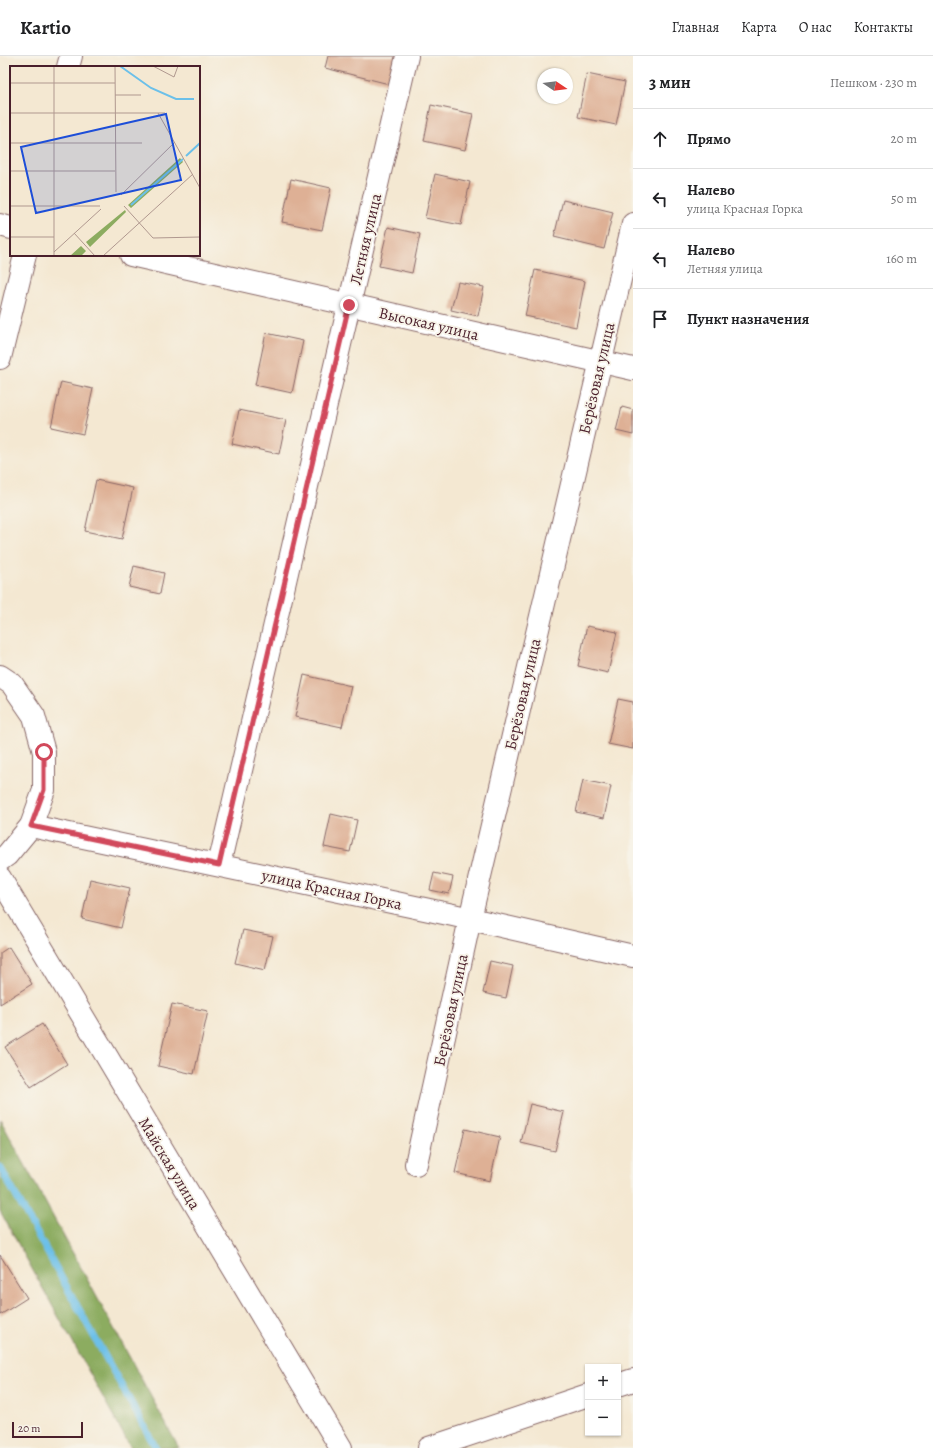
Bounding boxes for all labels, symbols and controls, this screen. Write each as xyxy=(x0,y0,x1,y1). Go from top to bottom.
text: Kartio xyxy=(20,15,71,41)
text: Главная xyxy=(672,18,719,37)
text: Карта xyxy=(741,18,777,37)
text: О нас xyxy=(799,18,832,37)
text: Контакты xyxy=(854,18,913,37)
inset map xyxy=(10,66,200,256)
north arrow xyxy=(537,68,573,104)
text: 3 мин xyxy=(649,71,691,94)
text: Пешком · 230 m xyxy=(830,74,917,91)
icon: ahead xyxy=(649,128,671,150)
text: Прямо xyxy=(687,129,731,149)
text: 20 m xyxy=(891,130,917,147)
text: Налево xyxy=(687,180,735,200)
icon: left xyxy=(649,188,671,210)
text: 50 m xyxy=(891,190,917,207)
street label: Летняя улица xyxy=(345,191,387,287)
text: улица Красная Горка xyxy=(687,200,803,217)
text: Налево xyxy=(687,240,735,260)
icon: left xyxy=(649,248,671,270)
text: 160 m xyxy=(886,250,917,267)
text: Летняя улица xyxy=(687,260,763,277)
route end xyxy=(340,296,358,314)
street label: Высокая улица xyxy=(377,302,482,346)
icon: arrive xyxy=(649,308,671,330)
text: Пункт назначения xyxy=(687,309,809,329)
street label: Берёзовая улица xyxy=(573,319,621,436)
street label: Берёзовая улица xyxy=(499,635,547,752)
route start xyxy=(35,743,53,761)
street label: улица Красная Горка xyxy=(259,864,405,916)
street label: Берёзовая улица xyxy=(428,951,474,1068)
street label: Майская улица xyxy=(133,1113,206,1214)
map controls xyxy=(585,1364,621,1436)
button: + xyxy=(585,1364,621,1400)
button: − xyxy=(585,1400,621,1436)
scale bar xyxy=(12,1420,83,1439)
text: 20 m xyxy=(18,1421,40,1436)

